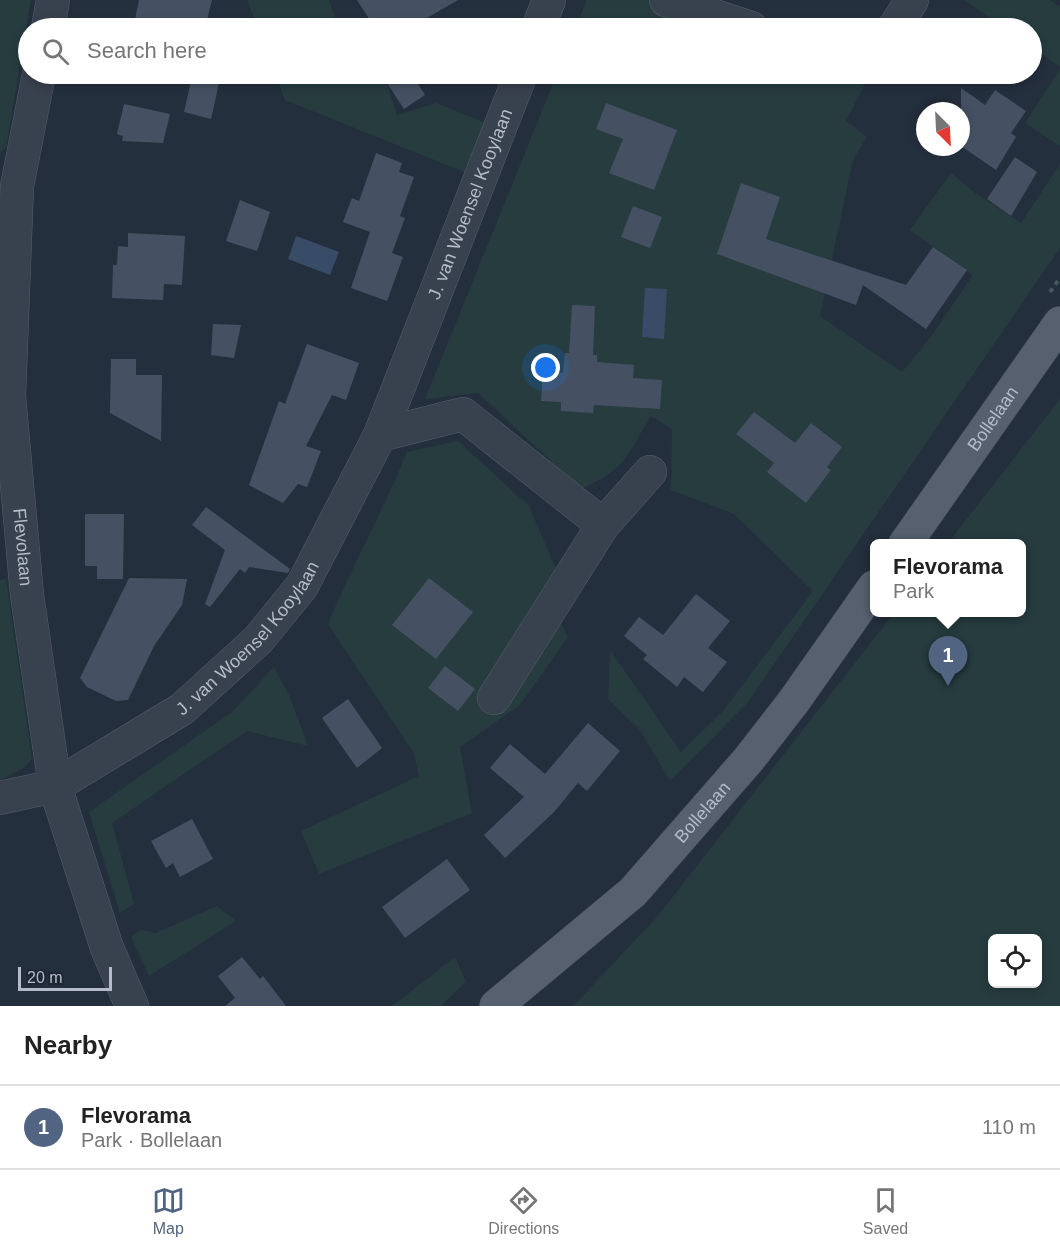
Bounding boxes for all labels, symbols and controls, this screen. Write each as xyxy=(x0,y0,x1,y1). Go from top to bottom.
search box xyxy=(18,18,1042,84)
icon: search xyxy=(39,35,72,68)
text: Search here xyxy=(87,38,207,63)
north arrow xyxy=(916,102,970,156)
street label: J. van Woensel Kooylaan xyxy=(424,106,516,302)
your location xyxy=(531,353,560,382)
street label: Bollelaan xyxy=(963,383,1022,455)
street label: Flevolaan xyxy=(9,507,36,587)
popup xyxy=(870,539,1026,617)
text: Flevorama xyxy=(893,554,1003,579)
street label: J. van Woensel Kooylaan xyxy=(172,558,323,719)
text: Park xyxy=(893,580,934,602)
pin: 1 xyxy=(928,636,968,686)
street label: Bollelaan xyxy=(671,778,734,847)
map controls xyxy=(988,934,1042,988)
button: locate xyxy=(988,934,1042,988)
scale bar xyxy=(18,964,112,992)
text: 20 m xyxy=(27,969,63,986)
text: Nearby xyxy=(24,1030,112,1060)
text: Flevorama xyxy=(81,1103,191,1128)
text: 1 xyxy=(38,1116,49,1138)
text: 110 m xyxy=(982,1116,1036,1138)
text: Park · Bollelaan xyxy=(81,1129,222,1151)
tab: Map xyxy=(152,1184,185,1238)
tab: Directions xyxy=(488,1184,559,1238)
tab: Saved xyxy=(863,1184,908,1238)

